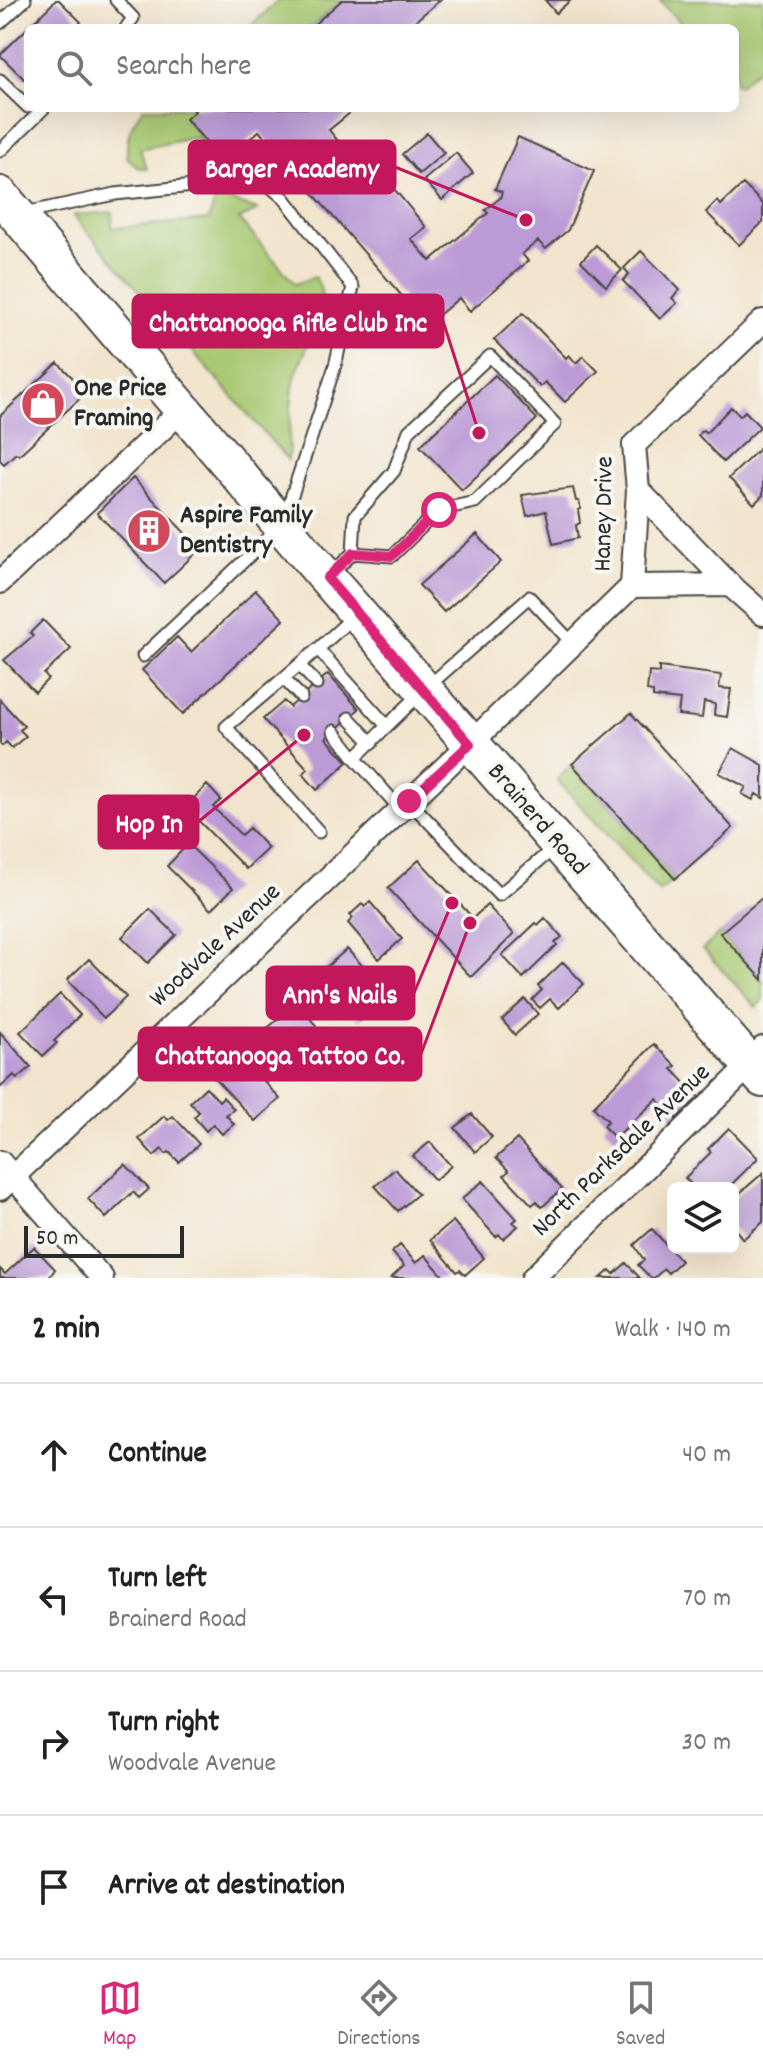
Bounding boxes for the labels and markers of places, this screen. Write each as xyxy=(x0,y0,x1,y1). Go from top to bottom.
callout: Barger Academy xyxy=(189,141,395,193)
callout: Chattanooga Rifle Club Inc xyxy=(133,295,443,347)
place label: One Price Framing xyxy=(74,371,166,438)
shop icon: One Price Framing xyxy=(19,380,67,428)
place label: Aspire Family Dentistry xyxy=(180,498,314,565)
building icon: Aspire Family Dentistry xyxy=(125,507,173,555)
callout: Hop In xyxy=(99,796,198,848)
callout: Ann's Nails xyxy=(267,967,414,1019)
callout: Chattanooga Tattoo Co. xyxy=(139,1028,421,1080)

